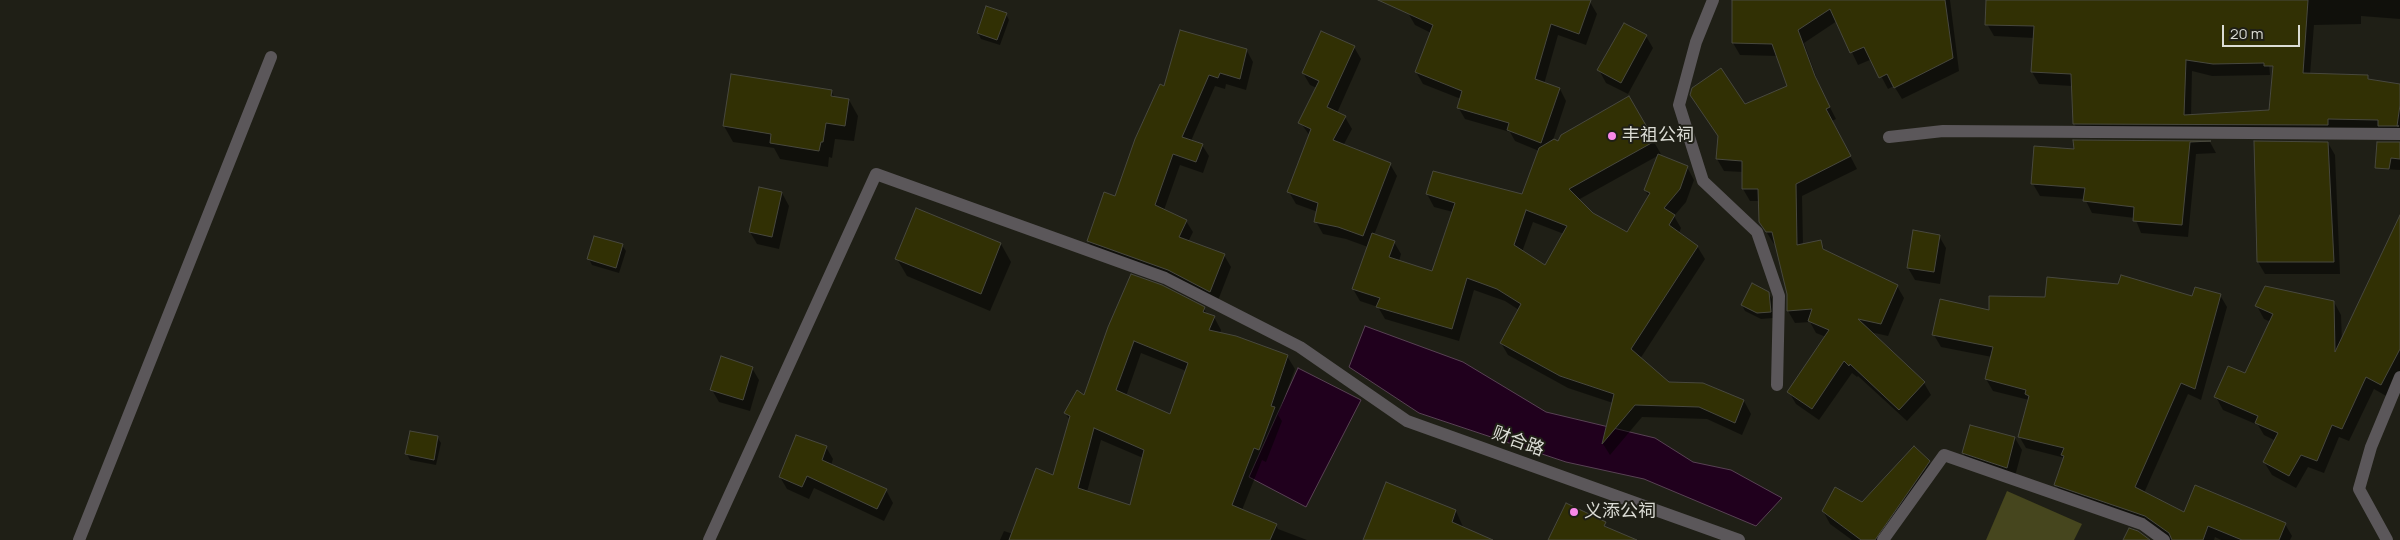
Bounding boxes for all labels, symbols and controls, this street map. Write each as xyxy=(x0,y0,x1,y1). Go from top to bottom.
scale bar xyxy=(2225,15,2302,47)
text: 20 m xyxy=(2230,23,2263,44)
place label: 丰祖公祠 xyxy=(1622,125,1694,147)
marker: 丰祖公祠 xyxy=(1606,130,1618,142)
street label: 财合路 xyxy=(1489,423,1547,461)
place label: 义添公祠 xyxy=(1584,501,1656,523)
marker: 义添公祠 xyxy=(1568,506,1580,518)

